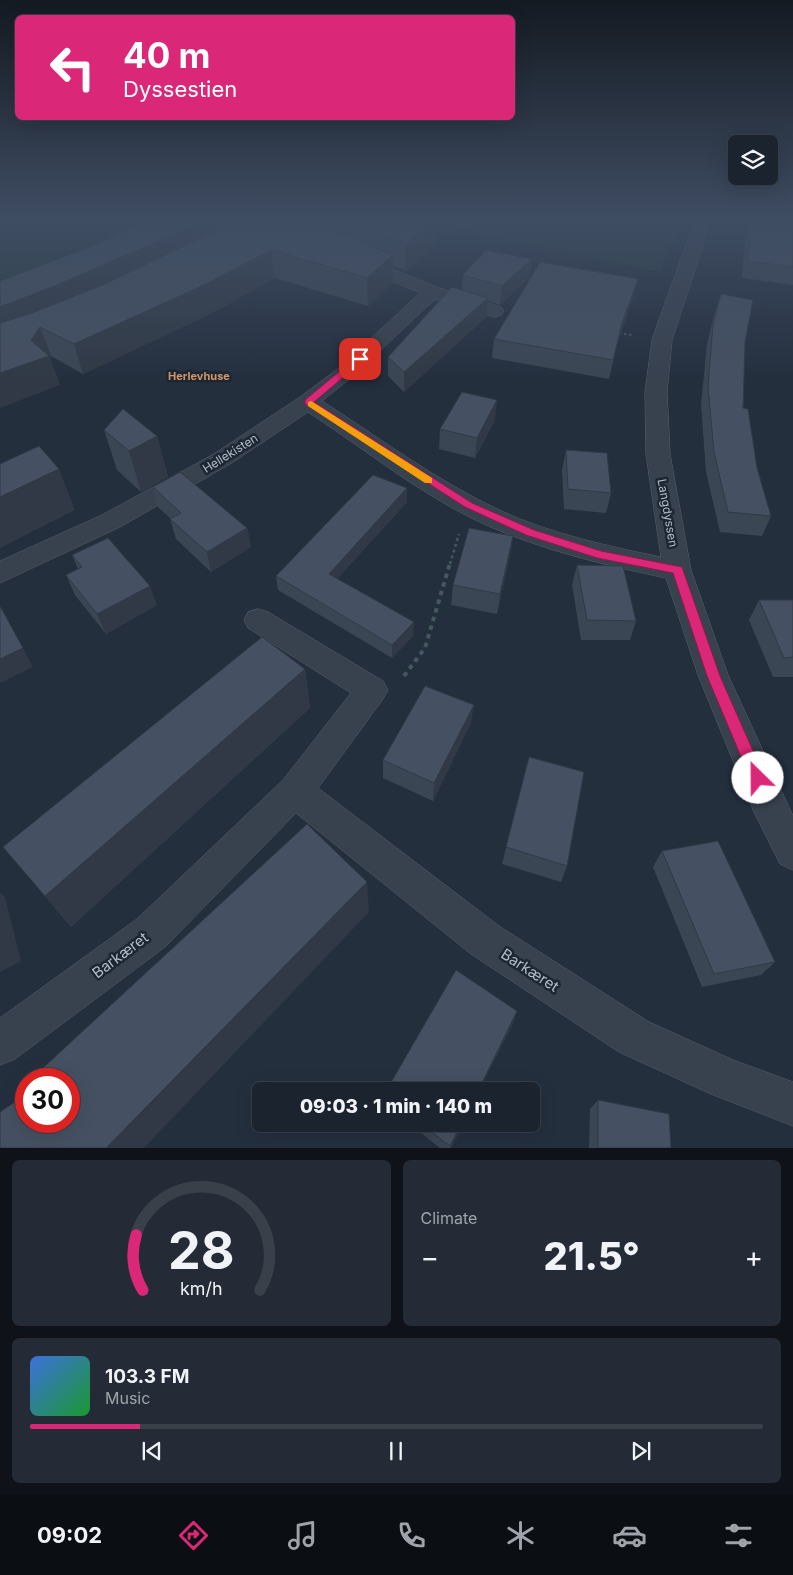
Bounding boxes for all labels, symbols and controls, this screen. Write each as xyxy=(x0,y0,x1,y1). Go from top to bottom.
text: 40 m xyxy=(123,34,211,76)
icon: left xyxy=(40,35,105,100)
text: Dyssestien xyxy=(123,76,237,102)
map controls xyxy=(728,135,778,185)
button: layers xyxy=(728,135,778,185)
pin xyxy=(339,338,381,380)
icon: arrive xyxy=(346,345,374,373)
district label: Herlevhuse xyxy=(168,369,230,383)
street label: Hellekisten xyxy=(200,430,260,476)
street label: Langdyssen xyxy=(655,478,681,548)
position arrow xyxy=(731,751,783,803)
street label: Barkæret xyxy=(88,928,152,982)
street label: Barkæret xyxy=(497,944,563,996)
speed limit sign: 30 xyxy=(15,1068,80,1133)
text: 09:03 · 1 min · 140 m xyxy=(300,1095,492,1118)
text: Climate xyxy=(421,1208,477,1228)
text: 28 xyxy=(168,1219,235,1282)
text: 21.5° xyxy=(544,1233,640,1279)
text: − xyxy=(421,1240,439,1274)
text: + xyxy=(744,1240,763,1274)
text: km/h xyxy=(180,1278,222,1299)
text: 103.3 FM xyxy=(105,1365,189,1388)
text: Music xyxy=(105,1388,150,1408)
icon: previous xyxy=(138,1437,166,1465)
icon: pause xyxy=(382,1437,410,1465)
icon: next xyxy=(627,1437,655,1465)
icon: directions xyxy=(176,1518,211,1553)
icon: music xyxy=(285,1518,320,1553)
icon: phone xyxy=(394,1518,429,1553)
icon: climate xyxy=(503,1518,538,1553)
icon: car xyxy=(612,1518,647,1553)
icon: filters xyxy=(721,1518,756,1553)
text: 09:02 xyxy=(37,1522,102,1548)

